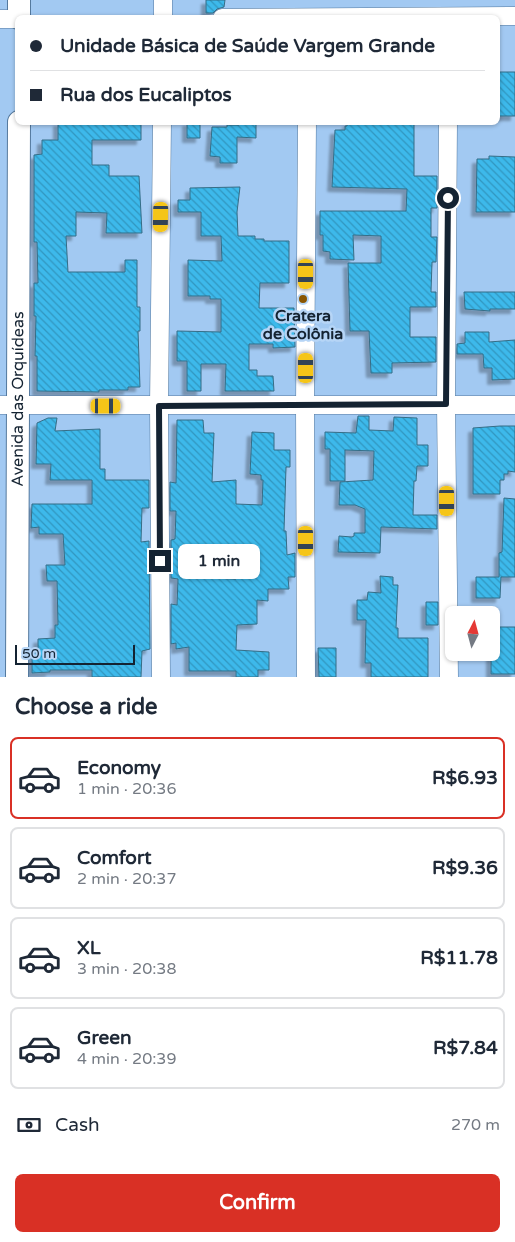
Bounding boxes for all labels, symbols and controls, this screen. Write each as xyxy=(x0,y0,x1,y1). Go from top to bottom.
text: Unidade Básica de Saúde Vargem Grande xyxy=(60,35,435,57)
text: Rua dos Eucaliptos xyxy=(60,84,232,106)
route start xyxy=(437,187,459,209)
car xyxy=(153,202,168,232)
car xyxy=(298,259,313,289)
marker: Cratera de Colônia xyxy=(297,293,309,305)
place label: Cratera de Colônia xyxy=(263,306,343,344)
street label: Avenida das Orquídeas xyxy=(8,311,28,487)
car xyxy=(298,353,313,383)
car xyxy=(91,399,121,414)
car xyxy=(439,486,454,516)
car xyxy=(298,526,313,556)
callout: 1 min xyxy=(178,544,260,578)
route end xyxy=(149,550,171,572)
text: 1 min xyxy=(198,551,240,571)
north arrow xyxy=(445,606,500,661)
map controls xyxy=(445,606,500,661)
scale bar xyxy=(15,642,135,665)
text: 50 m xyxy=(22,645,56,662)
text: Choose a ride xyxy=(15,694,158,720)
icon: car xyxy=(17,756,62,801)
text: Economy xyxy=(77,757,161,779)
text: R$6.93 xyxy=(432,767,498,789)
text: 1 min · 20:36 xyxy=(77,779,176,799)
icon: car xyxy=(17,846,62,891)
text: Comfort xyxy=(77,847,151,869)
text: R$9.36 xyxy=(432,857,498,879)
text: 2 min · 20:37 xyxy=(77,869,176,889)
icon: car xyxy=(17,936,62,981)
text: XL xyxy=(77,937,101,959)
text: R$11.78 xyxy=(420,947,498,969)
text: 3 min · 20:38 xyxy=(77,959,176,979)
icon: car xyxy=(17,1026,62,1071)
text: Green xyxy=(77,1027,131,1049)
text: R$7.84 xyxy=(433,1037,498,1059)
text: 4 min · 20:39 xyxy=(77,1049,176,1069)
icon: cash xyxy=(15,1111,43,1139)
text: Cash xyxy=(55,1114,100,1136)
text: 270 m xyxy=(451,1115,500,1135)
button: Confirm xyxy=(15,1174,500,1232)

